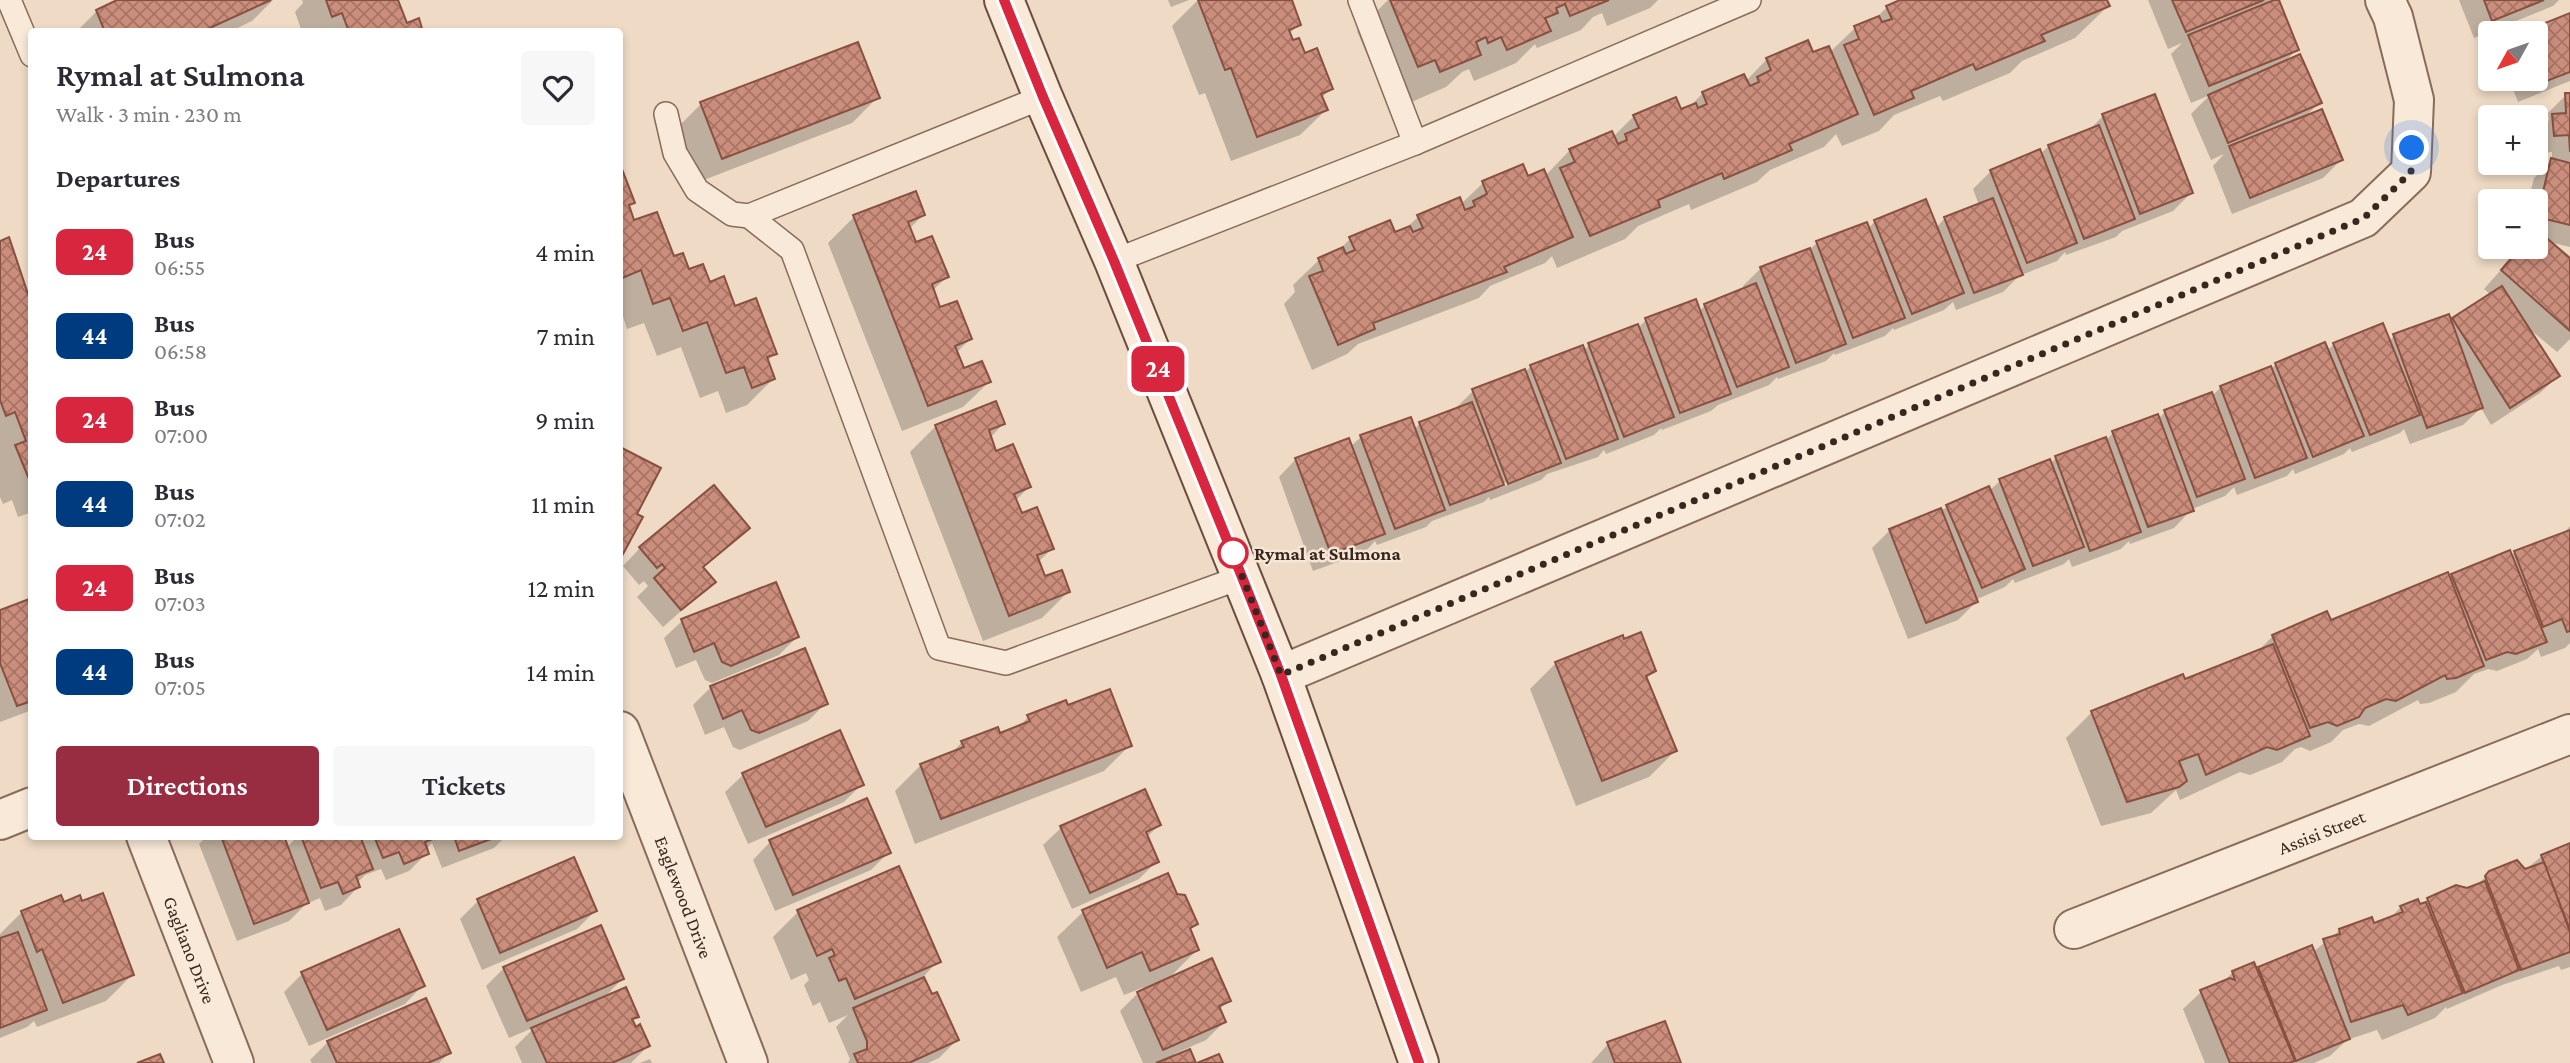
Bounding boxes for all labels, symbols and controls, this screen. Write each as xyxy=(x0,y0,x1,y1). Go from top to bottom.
north arrow xyxy=(2478,21,2548,91)
map controls xyxy=(2478,21,2548,259)
button: heart xyxy=(521,51,595,125)
text: Rymal at Sulmona xyxy=(56,56,305,93)
text: Walk · 3 min · 230 m xyxy=(56,101,242,127)
button: + xyxy=(2478,105,2548,175)
your location xyxy=(2394,130,2429,165)
text: Departures xyxy=(56,164,180,193)
button: − xyxy=(2478,189,2548,259)
text: Bus xyxy=(154,225,195,254)
text: 24 xyxy=(82,238,107,265)
text: 4 min xyxy=(535,238,595,267)
text: 06:55 xyxy=(154,254,205,280)
text: Bus xyxy=(154,309,195,338)
text: 44 xyxy=(82,322,107,349)
text: 7 min xyxy=(536,322,595,351)
text: 06:58 xyxy=(154,338,207,364)
line badge: 24 xyxy=(1126,346,1190,392)
text: 24 xyxy=(1145,355,1171,382)
text: Bus xyxy=(154,393,195,422)
text: 24 xyxy=(82,406,107,433)
text: 9 min xyxy=(535,406,595,435)
text: 07:00 xyxy=(154,422,208,448)
text: Bus xyxy=(154,477,195,506)
text: 44 xyxy=(82,490,107,517)
text: 11 min xyxy=(531,490,595,519)
text: 07:02 xyxy=(154,506,206,532)
marker: Rymal at Sulmona xyxy=(1218,538,1248,568)
place label: Rymal at Sulmona xyxy=(1254,543,1401,564)
text: Bus xyxy=(154,561,195,590)
text: 24 xyxy=(82,574,107,601)
text: 12 min xyxy=(527,574,595,603)
text: 07:03 xyxy=(154,590,206,616)
text: Bus xyxy=(154,645,195,674)
text: 44 xyxy=(82,658,107,685)
text: 14 min xyxy=(527,658,595,687)
text: 07:05 xyxy=(154,674,206,700)
button: Directions xyxy=(56,746,319,826)
button: Tickets xyxy=(333,746,595,826)
street label: Assisi Street xyxy=(2275,805,2369,859)
street label: Eaglewood Drive xyxy=(651,833,717,961)
street label: Gagliano Drive xyxy=(159,893,220,1007)

